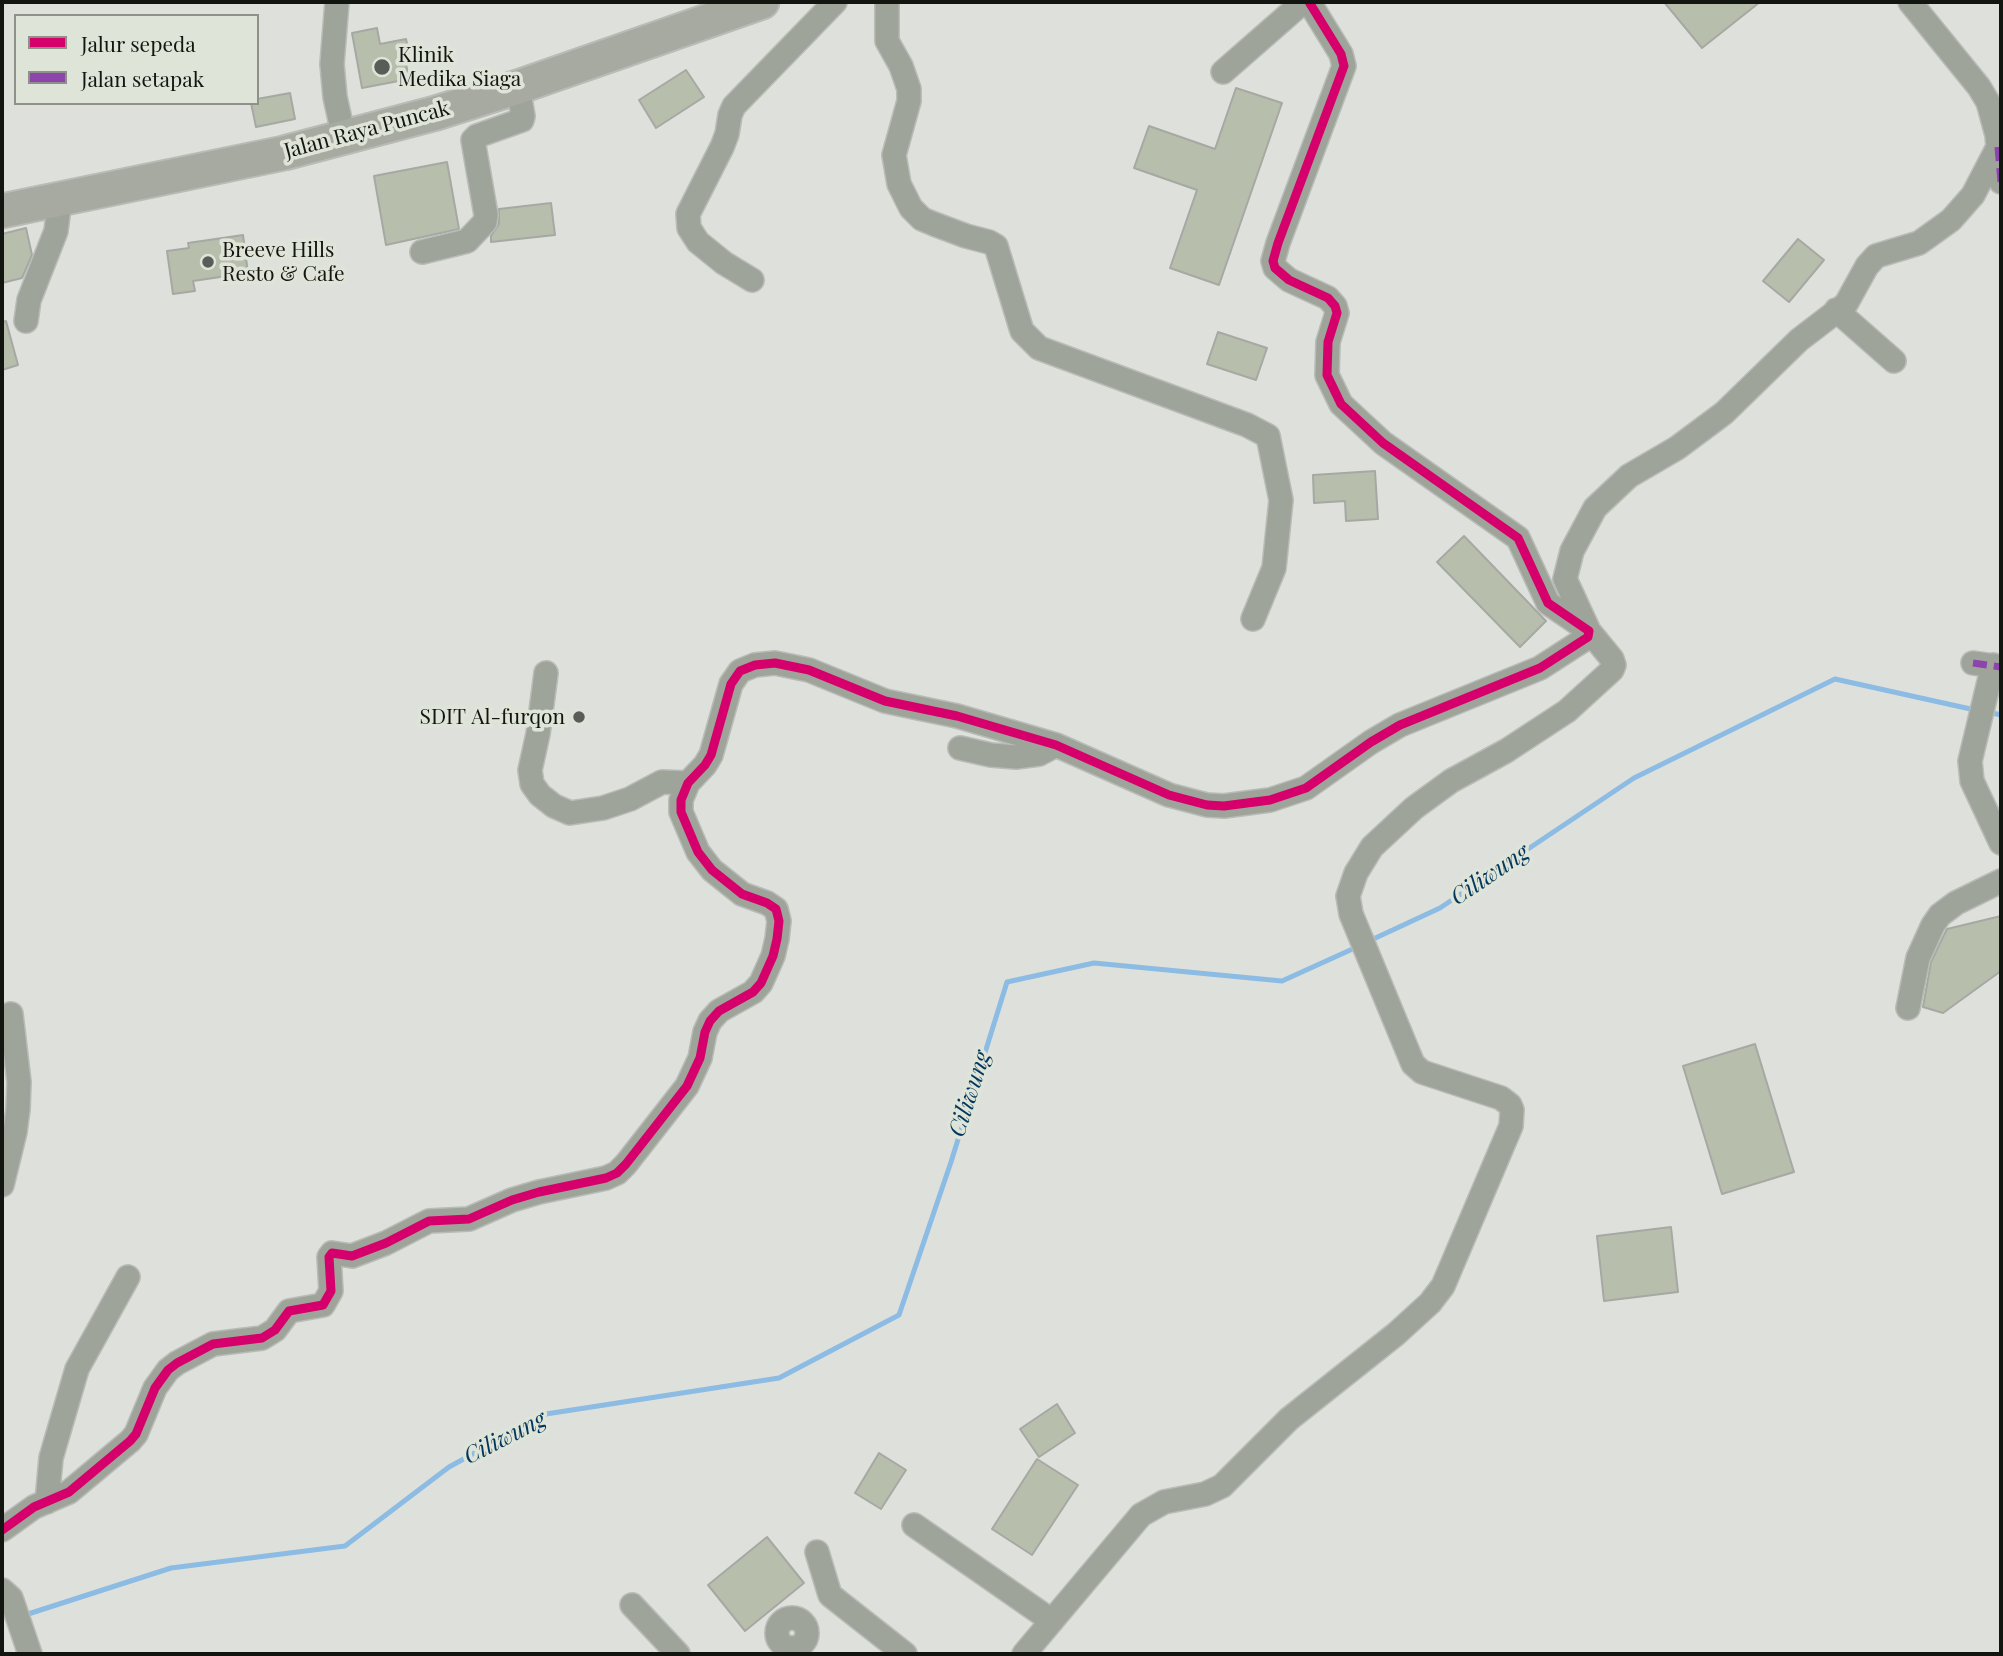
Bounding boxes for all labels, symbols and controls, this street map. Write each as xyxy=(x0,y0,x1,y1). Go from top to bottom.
legend xyxy=(14,14,259,105)
text: Jalur sepeda xyxy=(81,29,196,57)
place label: Klinik Medika Siaga xyxy=(398,42,521,92)
marker: Klinik Medika Siaga xyxy=(372,57,392,77)
text: Jalan setapak xyxy=(81,64,204,92)
street label: Jalan Raya Puncak xyxy=(281,96,453,164)
place label: Breeve Hills Resto & Cafe xyxy=(222,237,345,287)
marker: Breeve Hills Resto & Cafe xyxy=(200,254,216,270)
place label: SDIT Al-furqon xyxy=(420,704,565,730)
marker: SDIT Al-furqon xyxy=(571,709,587,725)
water label: Ciliwung xyxy=(1446,839,1534,911)
water label: Ciliwung xyxy=(943,1048,997,1140)
water label: Ciliwung xyxy=(459,1406,551,1470)

